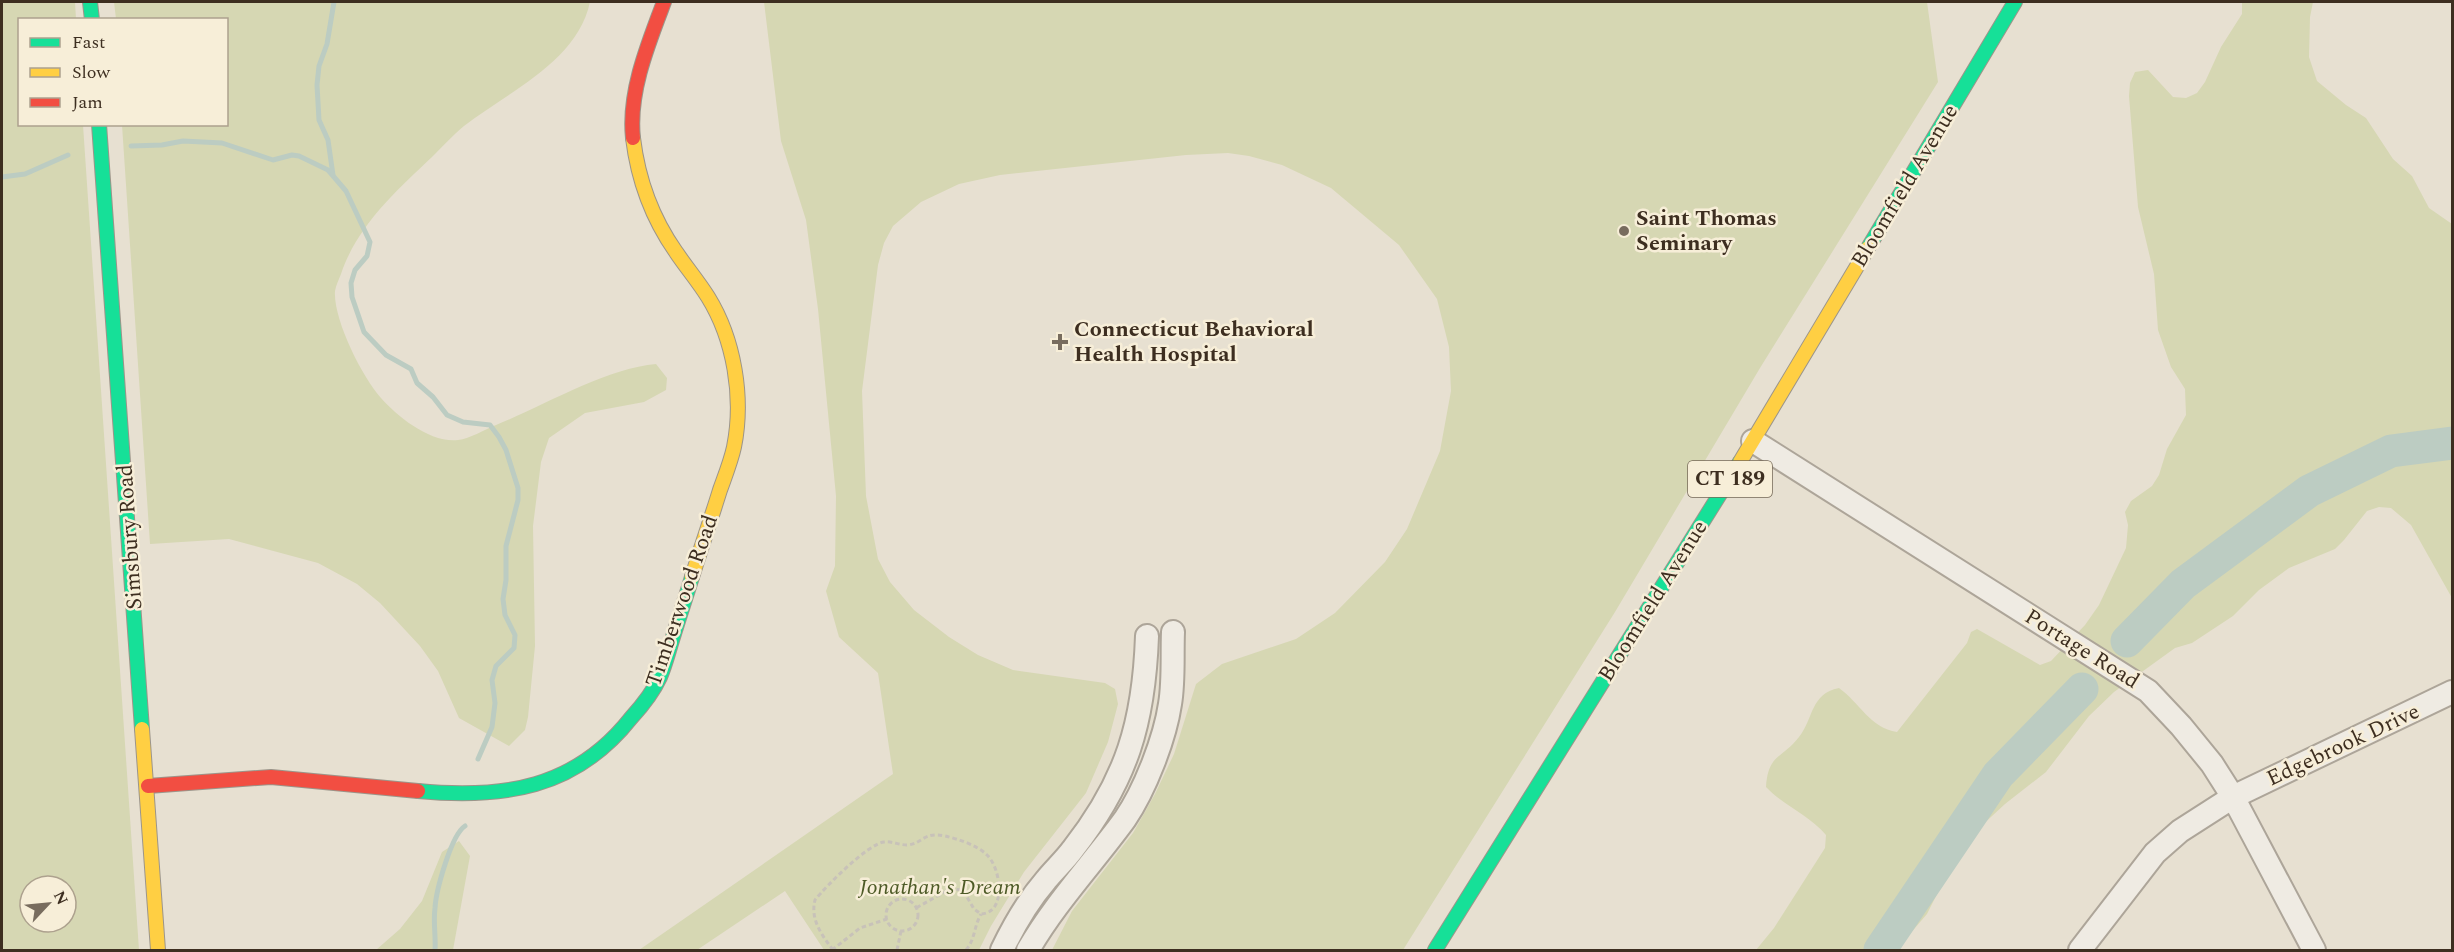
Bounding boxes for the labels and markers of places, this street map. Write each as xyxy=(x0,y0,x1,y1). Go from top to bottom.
place label: Saint Thomas Seminary xyxy=(1636,202,1777,260)
marker: Saint Thomas Seminary xyxy=(1617,224,1631,238)
place label: Connecticut Behavioral Health Hospital xyxy=(1074,313,1314,371)
marker: Connecticut Behavioral Health Hospital xyxy=(1051,333,1069,351)

